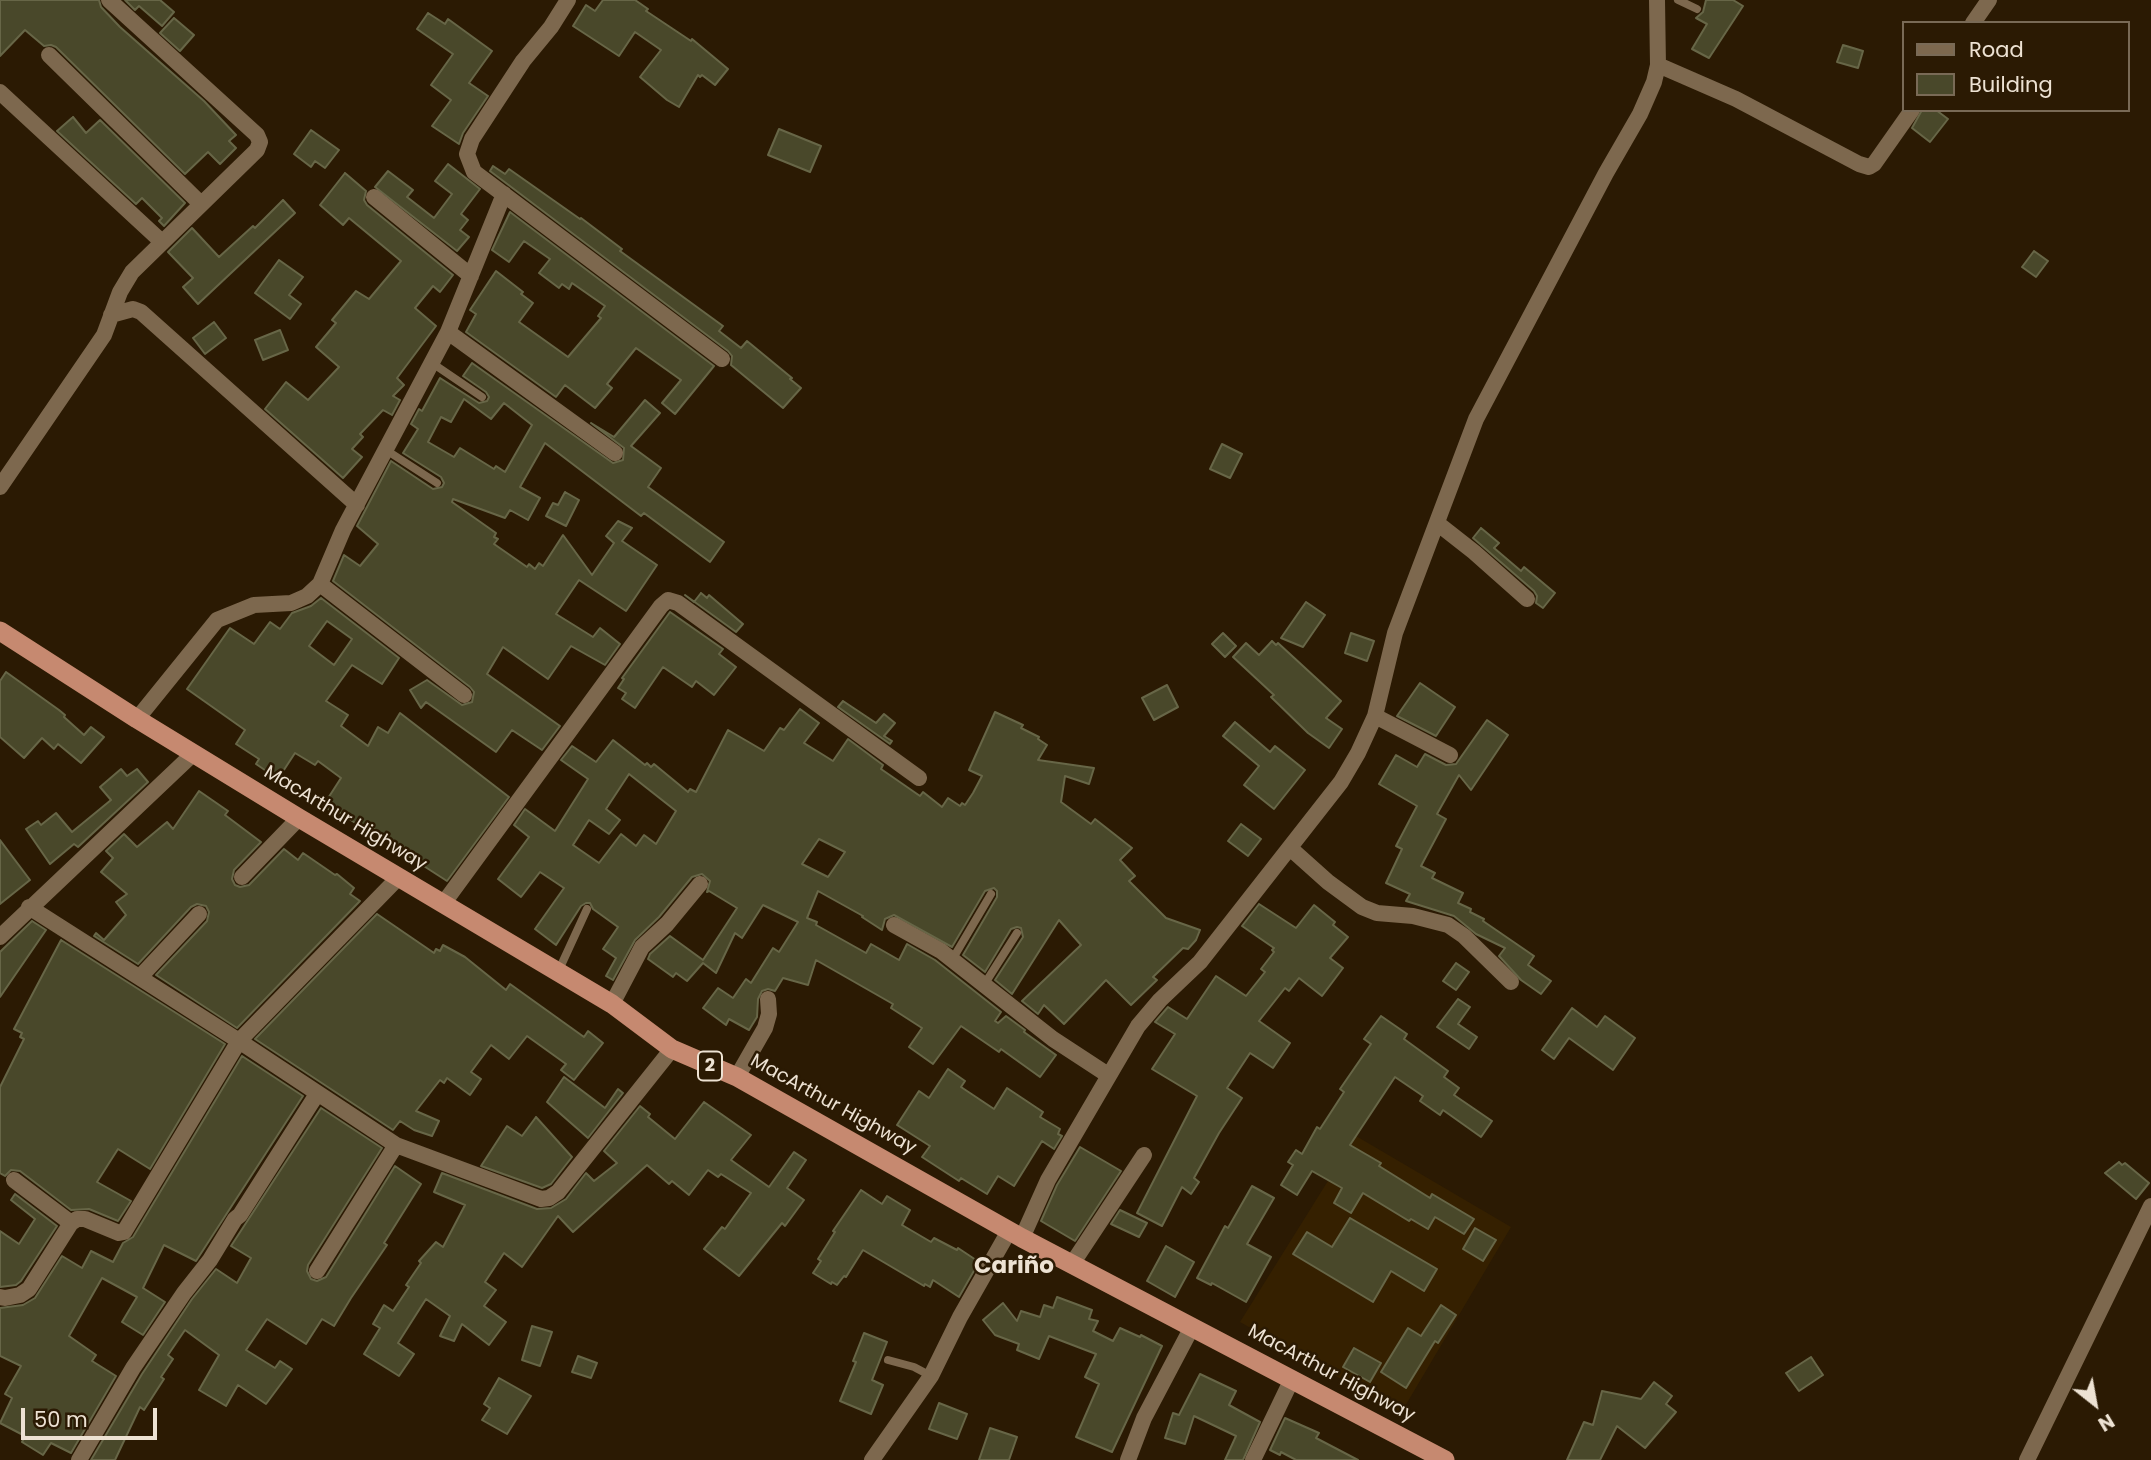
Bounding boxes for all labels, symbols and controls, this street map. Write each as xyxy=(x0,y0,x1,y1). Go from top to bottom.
legend xyxy=(1902,21,2130,112)
text: Road xyxy=(1969,35,2024,64)
text: Building xyxy=(1969,70,2053,99)
street label: MacArthur Highway xyxy=(259,761,431,877)
street label: MacArthur Highway xyxy=(746,1050,920,1160)
road number: 2 xyxy=(698,1051,722,1080)
district label: Cariño xyxy=(974,1253,1054,1281)
street label: MacArthur Highway xyxy=(1244,1320,1418,1428)
north arrow xyxy=(2060,1369,2130,1439)
scale bar xyxy=(24,1394,161,1438)
text: 50 m xyxy=(34,1405,88,1434)
text: N xyxy=(2093,1407,2119,1438)

